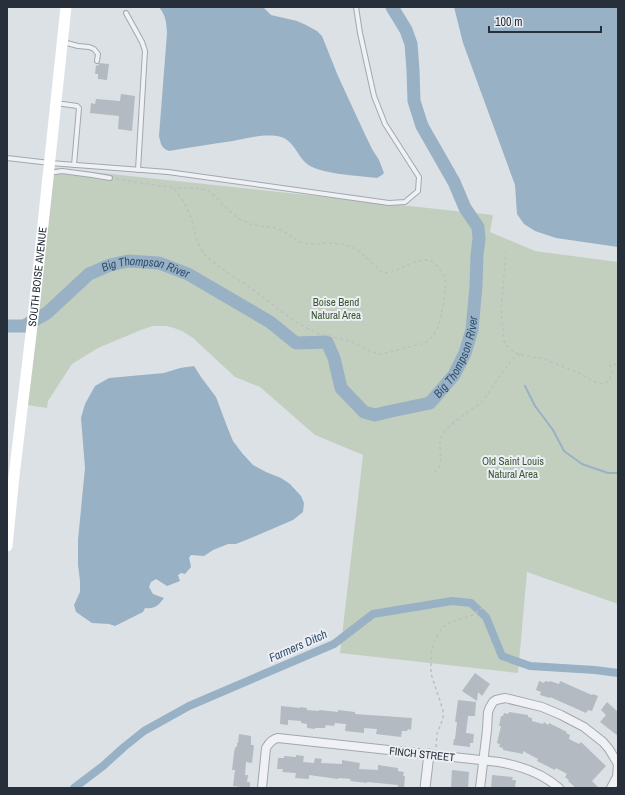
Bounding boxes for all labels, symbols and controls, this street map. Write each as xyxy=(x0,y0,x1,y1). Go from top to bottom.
scale bar xyxy=(489,8,601,34)
text: 100 m xyxy=(495,14,522,30)
street label: SOUTH BOISE AVENUE xyxy=(25,226,50,327)
water label: Big Thompson River xyxy=(99,253,192,282)
park label: Boise Bend Natural Area xyxy=(311,295,361,322)
water label: Big Thompson River xyxy=(430,315,481,401)
park label: Old Saint Louis Natural Area xyxy=(482,454,545,481)
water label: Farmers Ditch xyxy=(266,626,330,666)
street label: FINCH STREET xyxy=(389,744,456,764)

